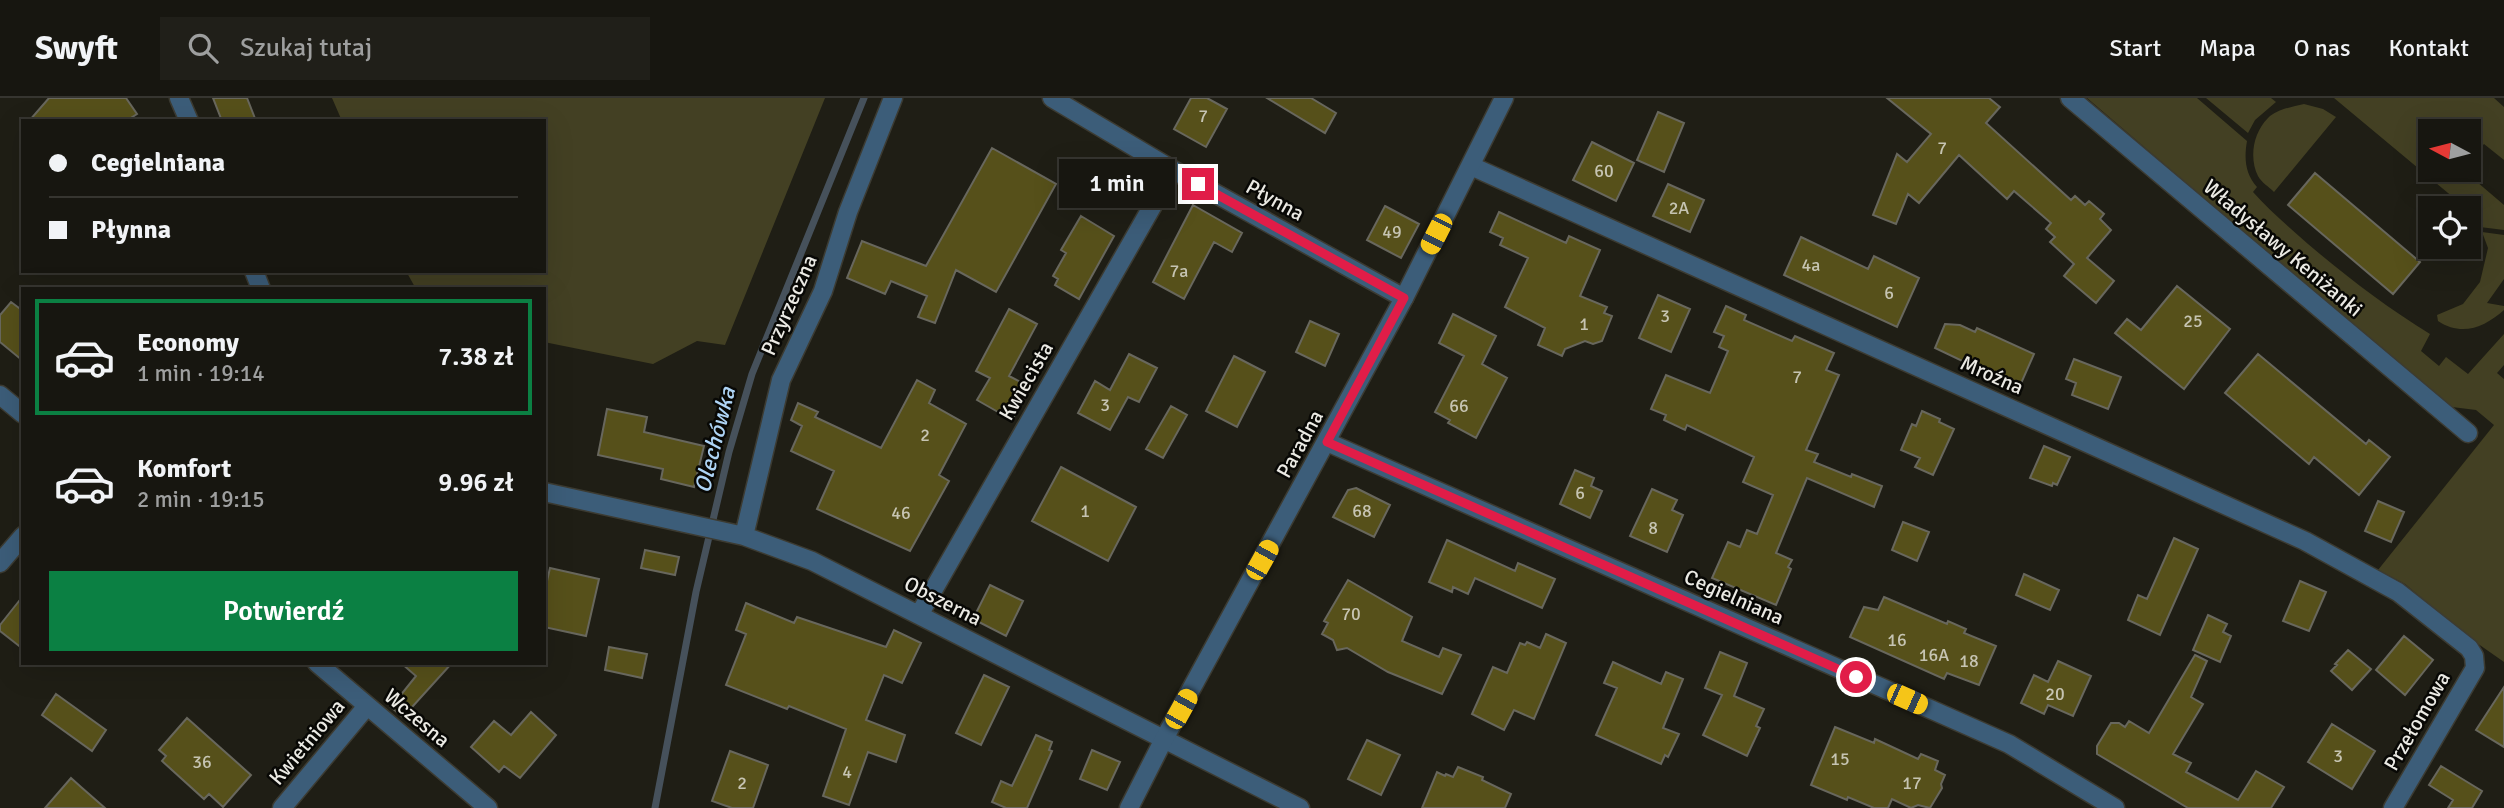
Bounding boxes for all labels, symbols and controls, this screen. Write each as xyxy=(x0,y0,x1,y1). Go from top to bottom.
search box xyxy=(160,17,650,80)
text: Swyft xyxy=(35,28,118,69)
icon: search xyxy=(184,29,222,67)
text: Szukaj tutaj xyxy=(240,32,372,64)
text: Start xyxy=(2110,33,2161,63)
text: Mapa xyxy=(2199,33,2256,63)
text: O nas xyxy=(2294,33,2351,63)
text: Kontakt xyxy=(2389,33,2469,63)
house number: 7 xyxy=(1198,105,1208,127)
north arrow xyxy=(2418,119,2482,182)
map controls xyxy=(2418,119,2481,259)
house number: 7 xyxy=(1937,137,1947,159)
text: Cegielniana xyxy=(91,147,225,179)
callout: 1 min xyxy=(1058,160,1174,208)
house number: 60 xyxy=(1594,160,1614,182)
route end xyxy=(1182,168,1214,200)
text: 1 min xyxy=(1089,169,1145,198)
street label: Płynna xyxy=(1241,173,1309,227)
street label: Władysławy Keniżanki xyxy=(2198,174,2368,322)
button: locate xyxy=(2418,196,2481,259)
house number: 2A xyxy=(1669,197,1689,219)
car xyxy=(1418,211,1455,257)
text: Płynna xyxy=(91,214,171,246)
house number: 49 xyxy=(1382,221,1402,243)
street label: Przyrzeczna xyxy=(755,251,823,359)
house number: 4a xyxy=(1802,254,1820,276)
house number: 7a xyxy=(1170,260,1188,282)
house number: 6 xyxy=(1884,282,1894,304)
house number: 3 xyxy=(1660,305,1670,327)
house number: 25 xyxy=(2183,310,2203,332)
house number: 1 xyxy=(1579,313,1589,335)
icon: car xyxy=(53,326,116,389)
text: Economy xyxy=(137,327,239,359)
street label: Kwiecista xyxy=(993,337,1059,425)
text: 7.38 zł xyxy=(438,341,514,373)
street label: Mroźna xyxy=(1956,350,2028,400)
text: 1 min · 19:14 xyxy=(137,359,265,388)
house number: 7 xyxy=(1792,366,1802,388)
water label: Olechówka xyxy=(688,383,742,496)
house number: 3 xyxy=(1100,394,1110,416)
house number: 66 xyxy=(1449,395,1469,417)
street label: Paradna xyxy=(1271,406,1329,482)
house number: 2 xyxy=(920,424,930,446)
icon: car xyxy=(53,452,116,515)
text: Komfort xyxy=(137,453,231,485)
text: 9.96 zł xyxy=(438,467,514,499)
house number: 6 xyxy=(1575,482,1585,504)
text: 2 min · 19:15 xyxy=(137,485,265,514)
house number: 1 xyxy=(1080,500,1090,522)
house number: 68 xyxy=(1352,500,1372,522)
house number: 46 xyxy=(891,502,911,524)
house number: 8 xyxy=(1648,517,1658,539)
car xyxy=(1243,537,1282,583)
street label: Cegielniana xyxy=(1680,564,1788,630)
street label: Obszerna xyxy=(900,570,986,632)
button: Potwierdź xyxy=(49,571,518,651)
house number: 70 xyxy=(1341,603,1361,625)
house number: 16 xyxy=(1887,629,1907,651)
house number: 16A xyxy=(1919,644,1949,666)
house number: 18 xyxy=(1959,650,1979,672)
route start xyxy=(1840,661,1872,693)
street label: Przełomowa xyxy=(2378,667,2456,775)
car xyxy=(1884,681,1931,717)
street label: Wczesna xyxy=(379,683,455,753)
house number: 20 xyxy=(2045,683,2065,705)
car xyxy=(1162,686,1201,732)
street label: Kwietniowa xyxy=(263,694,351,790)
house number: 3 xyxy=(2333,745,2343,767)
house number: 15 xyxy=(1830,748,1850,770)
house number: 36 xyxy=(192,751,212,773)
house number: 4 xyxy=(842,761,852,783)
house number: 2 xyxy=(737,772,747,794)
house number: 17 xyxy=(1902,772,1922,794)

